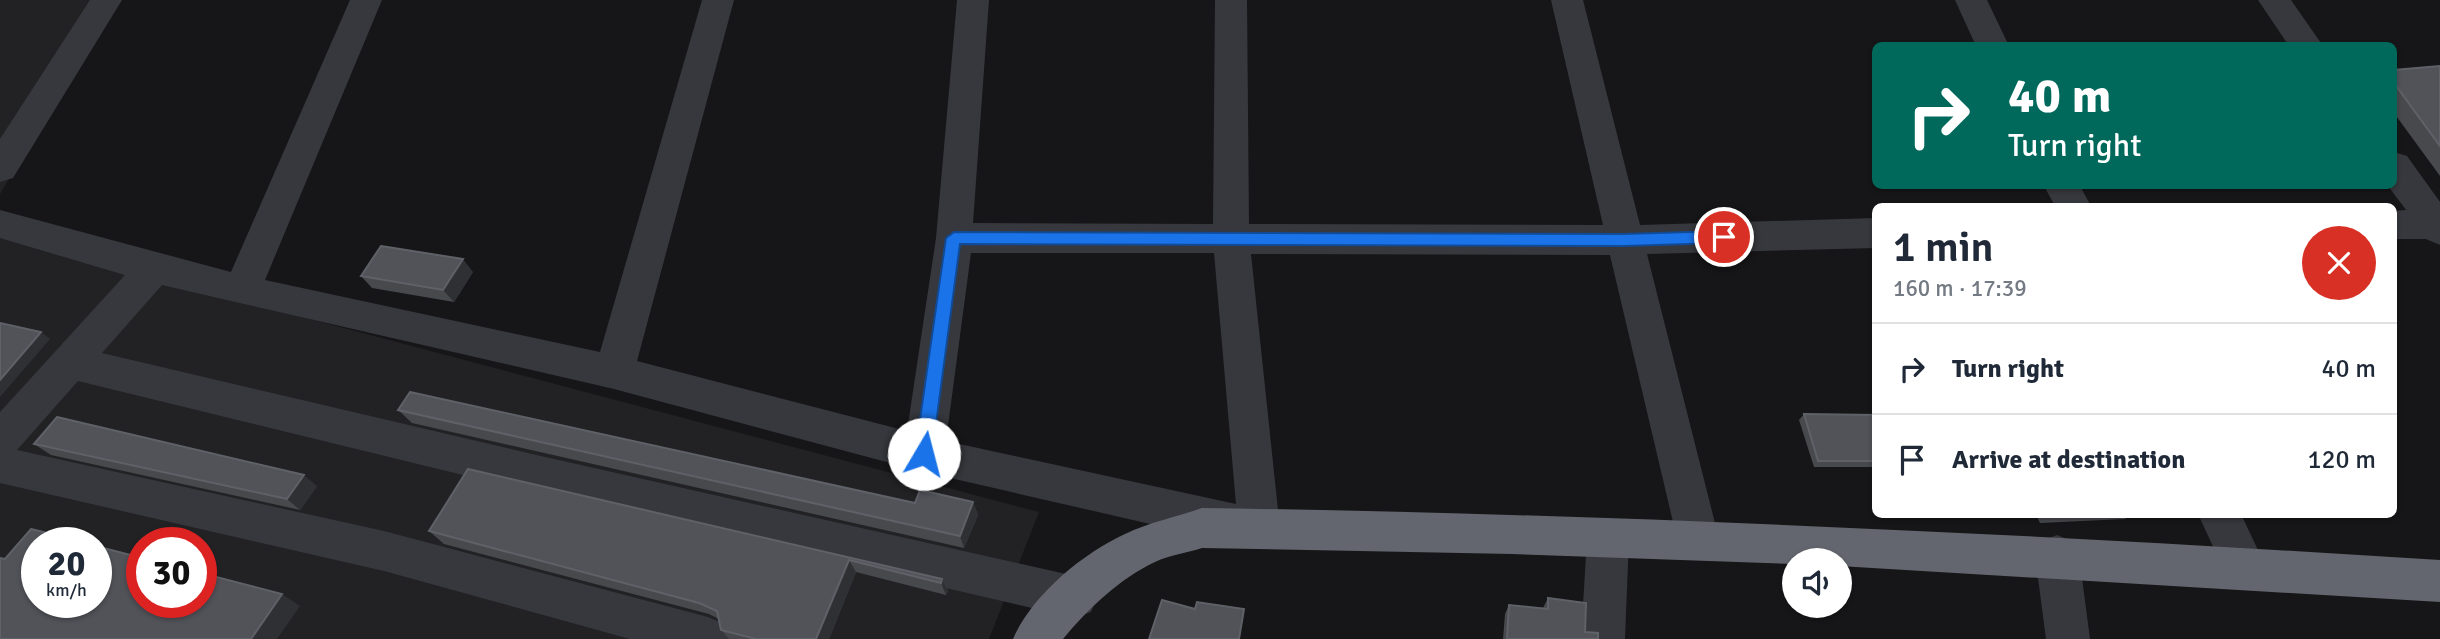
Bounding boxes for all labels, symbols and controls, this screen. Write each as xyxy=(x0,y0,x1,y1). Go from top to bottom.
text: 40 m xyxy=(2008,66,2111,126)
icon: right xyxy=(1893,70,1984,161)
text: Turn right xyxy=(2008,126,2141,165)
pin xyxy=(1694,207,1754,267)
icon: arrive xyxy=(1705,218,1743,256)
text: 1 min xyxy=(1893,222,1994,273)
button: close xyxy=(2302,226,2376,300)
text: 160 m · 17:39 xyxy=(1893,274,2027,303)
icon: right xyxy=(1893,350,1931,388)
text: Turn right xyxy=(1952,353,2064,385)
text: 40 m xyxy=(2321,353,2376,385)
position arrow xyxy=(887,417,961,491)
icon: arrive xyxy=(1893,441,1931,479)
text: Arrive at destination xyxy=(1952,444,2185,476)
text: 120 m xyxy=(2307,444,2376,476)
speed limit sign: 30 xyxy=(126,527,217,618)
text: 20 xyxy=(48,542,85,585)
map controls xyxy=(1782,548,1852,618)
button: sound xyxy=(1782,548,1852,618)
text: km/h xyxy=(46,579,87,601)

